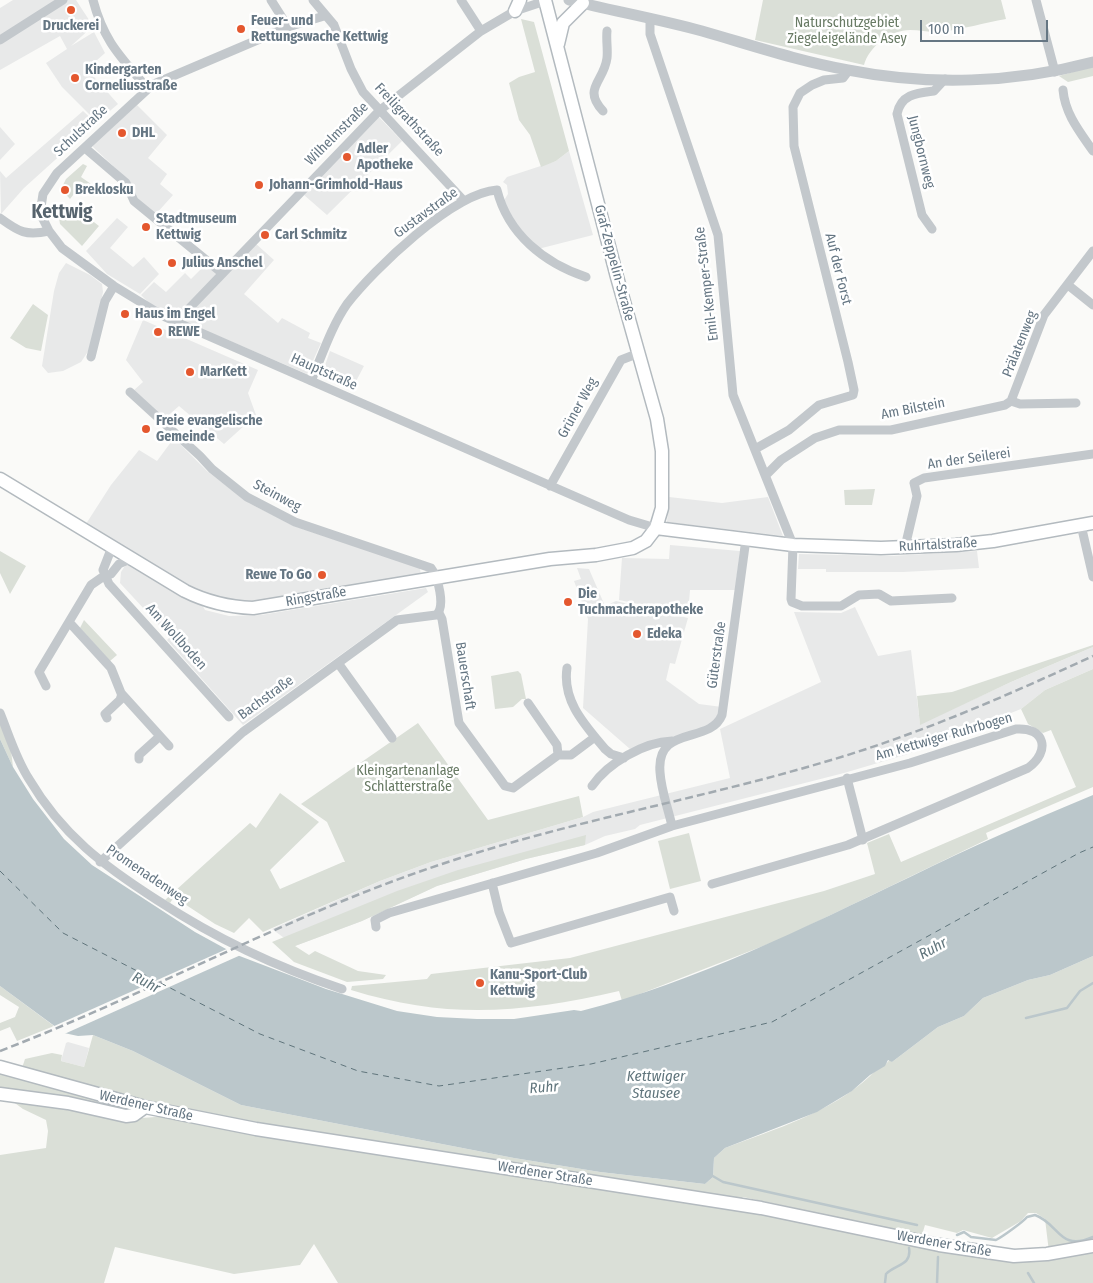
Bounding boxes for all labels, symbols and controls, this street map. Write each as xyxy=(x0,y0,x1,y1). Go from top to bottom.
marker: Druckerei xyxy=(65,4,77,16)
scale bar xyxy=(923,10,1050,42)
place label: Feuer- und Rettungswache Kettwig xyxy=(251,13,388,46)
park label: Naturschutzgebiet Ziegeleigelände Asey xyxy=(787,15,907,48)
place label: Druckerei xyxy=(43,18,99,34)
text: 100 m xyxy=(928,20,965,38)
marker: Feuer- und Rettungswache Kettwig xyxy=(235,23,247,35)
place label: Kindergarten Corneliusstraße xyxy=(85,62,177,94)
marker: Kindergarten Corneliusstraße xyxy=(69,72,81,84)
street label: Freiligrathstraße xyxy=(371,80,447,160)
street label: Wilhelmstraße xyxy=(302,99,372,169)
street label: Schulstraße xyxy=(51,102,111,160)
street label: Jungbornweg xyxy=(904,114,938,190)
place label: DHL xyxy=(132,125,155,141)
marker: DHL xyxy=(116,127,128,139)
place label: Adler Apotheke xyxy=(357,141,413,174)
marker: Adler Apotheke xyxy=(341,151,353,163)
place label: Johann-Grimhold-Haus xyxy=(269,177,403,193)
marker: Johann-Grimhold-Haus xyxy=(253,179,265,191)
place label: Breklosku xyxy=(75,182,133,198)
marker: Breklosku xyxy=(59,184,71,196)
street label: Gustavstraße xyxy=(391,184,461,242)
district label: Kettwig xyxy=(31,202,93,224)
street label: Graf-Zeppelin-Straße xyxy=(590,203,638,323)
place label: Stadtmuseum Kettwig xyxy=(156,211,237,243)
marker: Stadtmuseum Kettwig xyxy=(140,221,152,233)
street label: Emil-Kemper-Straße xyxy=(692,226,722,342)
place label: Carl Schmitz xyxy=(275,227,347,243)
marker: Carl Schmitz xyxy=(259,229,271,241)
street label: Auf der Forst xyxy=(821,231,855,307)
place label: Julius Anschel xyxy=(182,255,263,271)
marker: Julius Anschel xyxy=(166,257,178,269)
place label: Haus im Engel xyxy=(135,306,215,322)
marker: Haus im Engel xyxy=(119,308,131,320)
street label: Prälatenweg xyxy=(999,308,1041,380)
place label: REWE xyxy=(168,324,200,340)
marker: REWE xyxy=(152,326,164,338)
street label: Hauptstraße xyxy=(288,350,360,394)
place label: MarKett xyxy=(200,364,247,380)
marker: MarKett xyxy=(184,366,196,378)
street label: Grüner Weg xyxy=(555,375,601,441)
street label: Am Bilstein xyxy=(880,395,946,423)
place label: Freie evangelische Gemeinde xyxy=(156,413,263,446)
marker: Freie evangelische Gemeinde xyxy=(140,423,152,435)
street label: An der Seilerei xyxy=(926,445,1012,473)
street label: Steinweg xyxy=(250,476,304,516)
street label: Ruhrtalstraße xyxy=(898,535,978,555)
place label: Rewe To Go xyxy=(245,567,312,583)
marker: Rewe To Go xyxy=(316,569,328,581)
street label: Ringstraße xyxy=(284,583,348,611)
place label: Die Tuchmacherapotheke xyxy=(578,586,703,618)
marker: Die Tuchmacherapotheke xyxy=(562,596,574,608)
street label: Am Wollboden xyxy=(142,600,210,674)
street label: Güterstraße xyxy=(704,620,730,690)
place label: Edeka xyxy=(647,626,682,642)
marker: Edeka xyxy=(631,628,643,640)
street label: Bauerschaft xyxy=(451,641,479,711)
street label: Bachstraße xyxy=(235,672,297,724)
street label: Am Kettwiger Ruhrbogen xyxy=(874,709,1014,765)
park label: Kleingartenanlage Schlatterstraße xyxy=(356,763,460,796)
street label: Promenadenweg xyxy=(103,841,191,909)
water label: Ruhr xyxy=(916,934,950,964)
place label: Kanu-Sport-Club Kettwig xyxy=(490,967,587,1000)
water label: Ruhr xyxy=(129,968,163,998)
marker: Kanu-Sport-Club Kettwig xyxy=(474,977,486,989)
water label: Kettwiger Stausee xyxy=(627,1068,685,1103)
water label: Ruhr xyxy=(529,1078,559,1098)
street label: Werdener Straße xyxy=(97,1087,195,1125)
street label: Werdener Straße xyxy=(496,1158,594,1190)
street label: Werdener Straße xyxy=(895,1227,993,1261)

